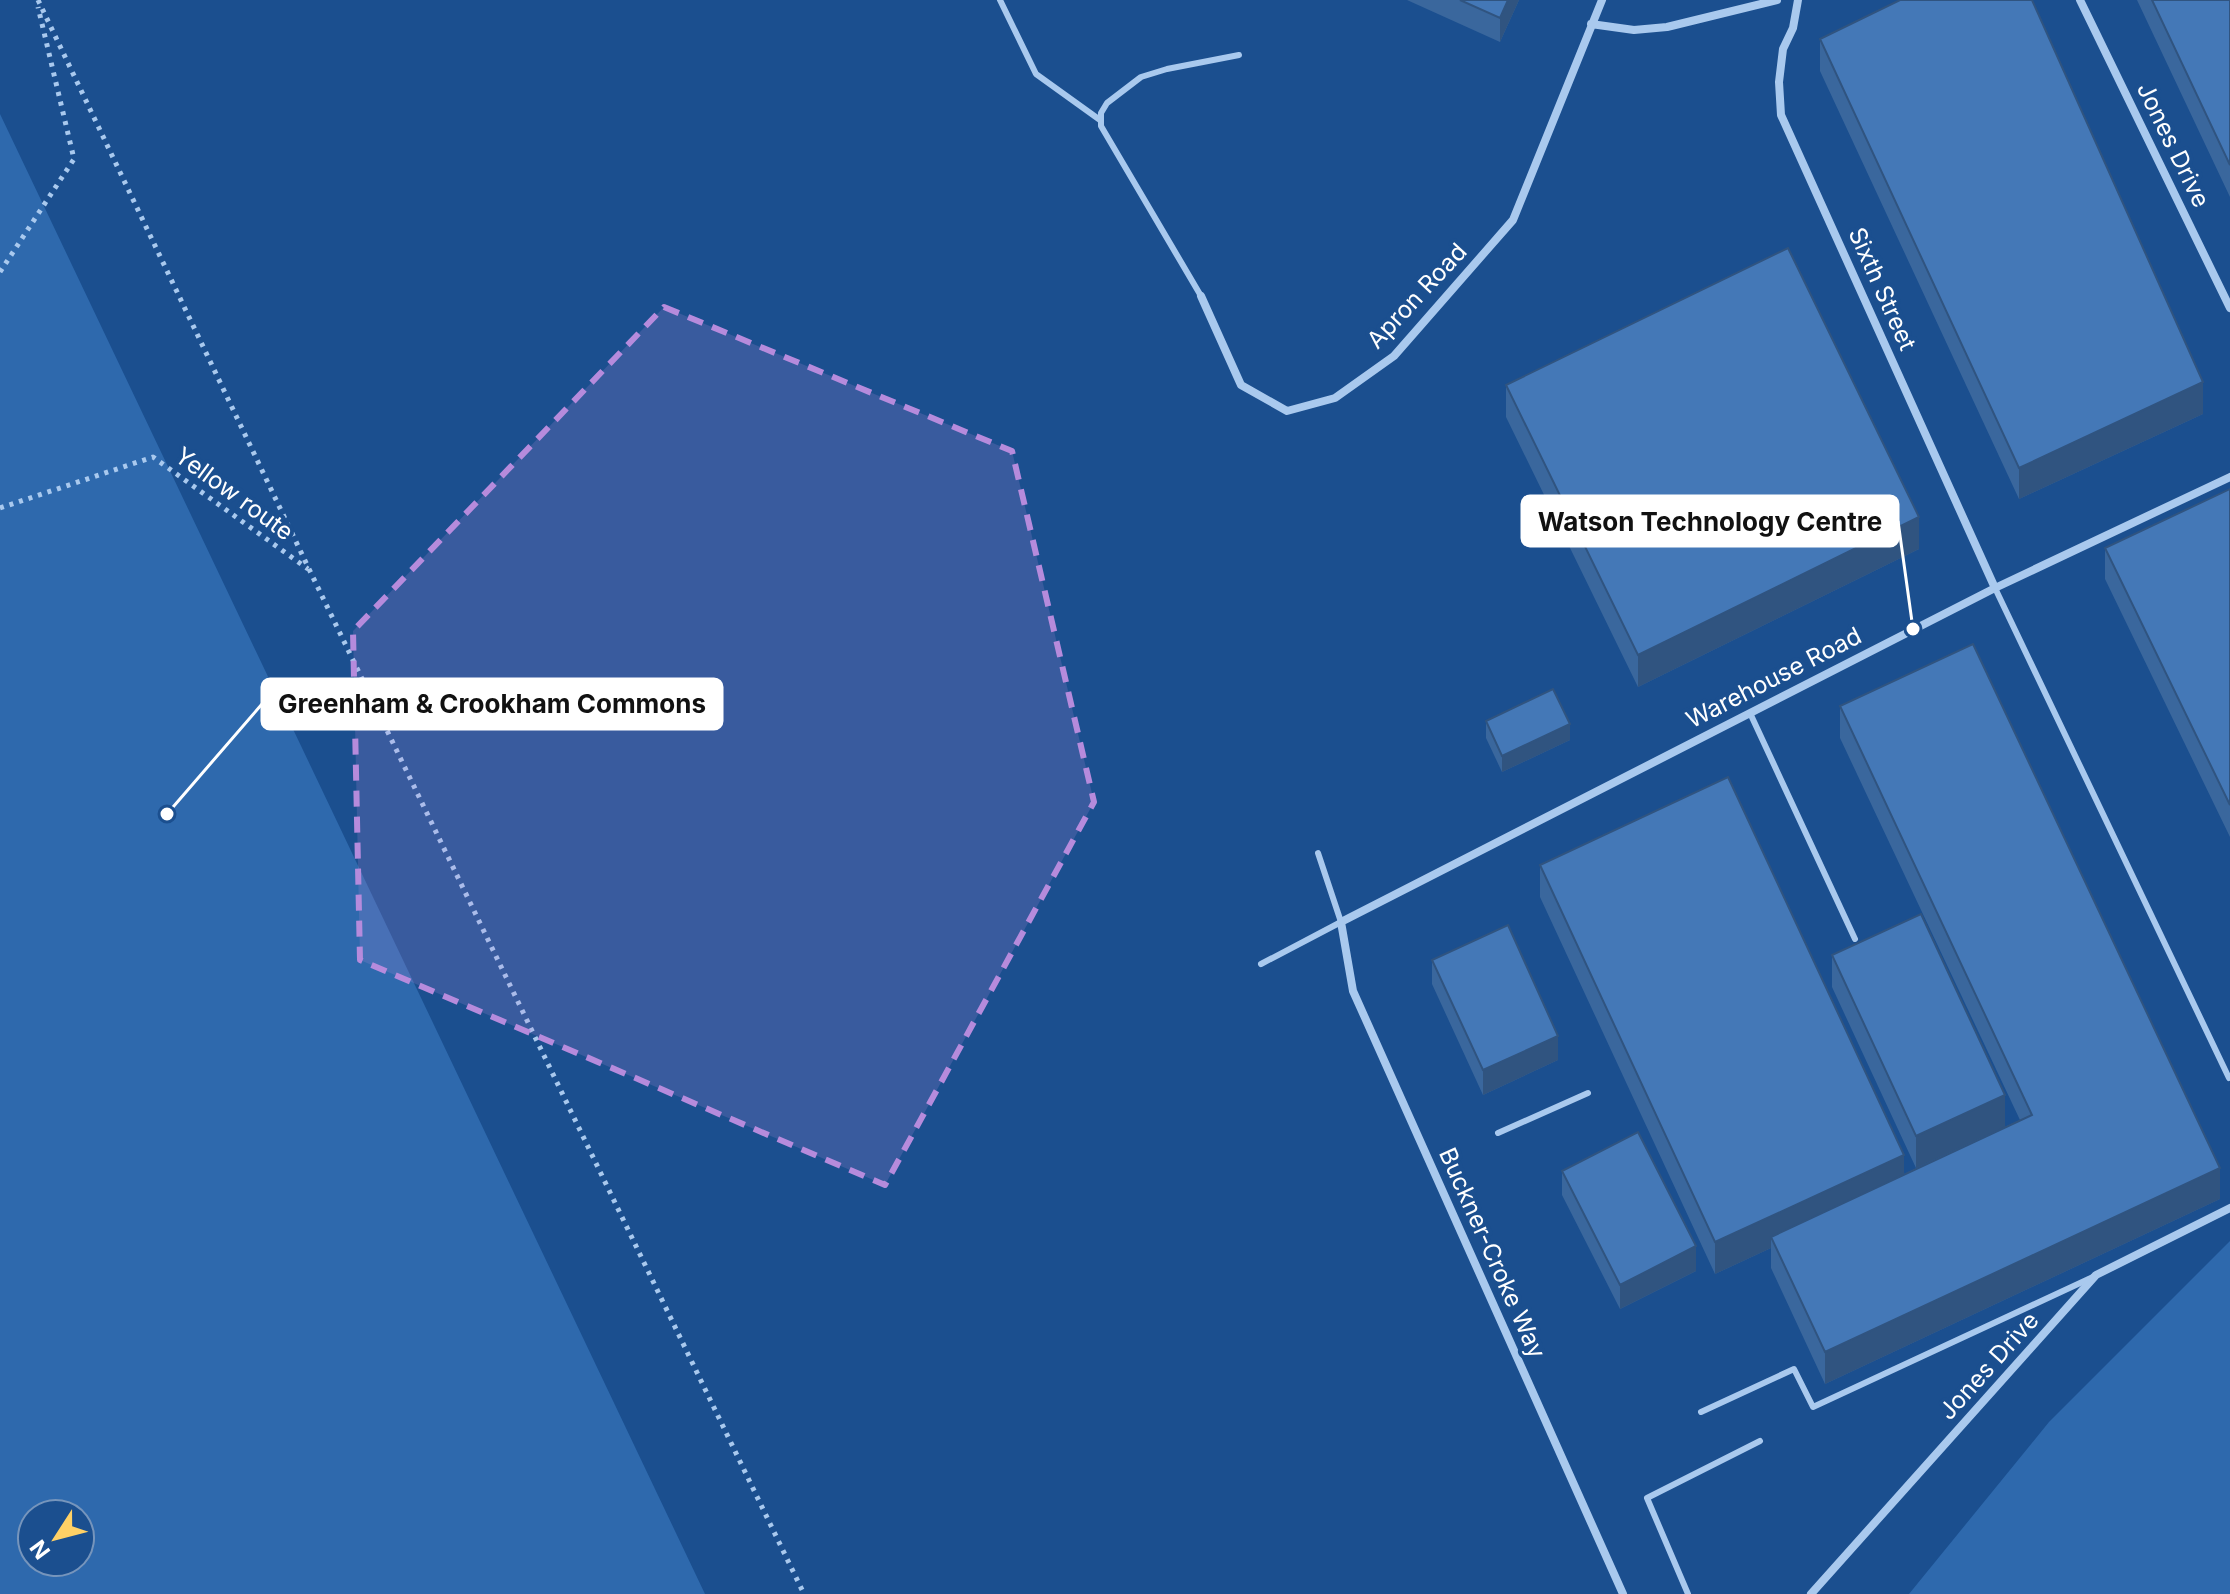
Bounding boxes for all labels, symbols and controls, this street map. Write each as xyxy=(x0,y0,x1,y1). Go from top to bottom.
street label: Jones Drive xyxy=(2131,78,2216,212)
street label: Sixth Street xyxy=(1843,223,1922,355)
street label: Apron Road xyxy=(1361,237,1473,354)
street label: Yellow route xyxy=(169,441,299,546)
callout: Watson Technology Centre xyxy=(1522,496,1898,546)
text: Watson Technology Centre xyxy=(1538,506,1882,537)
street label: Warehouse Road xyxy=(1681,621,1866,734)
callout: Greenham & Crookham Commons xyxy=(262,679,722,729)
text: Greenham & Crookham Commons xyxy=(278,688,706,719)
street label: Buckner-Croke Way xyxy=(1433,1143,1552,1362)
street label: Jones Drive xyxy=(1933,1306,2045,1426)
north arrow xyxy=(16,1498,96,1578)
text: N xyxy=(24,1535,55,1564)

